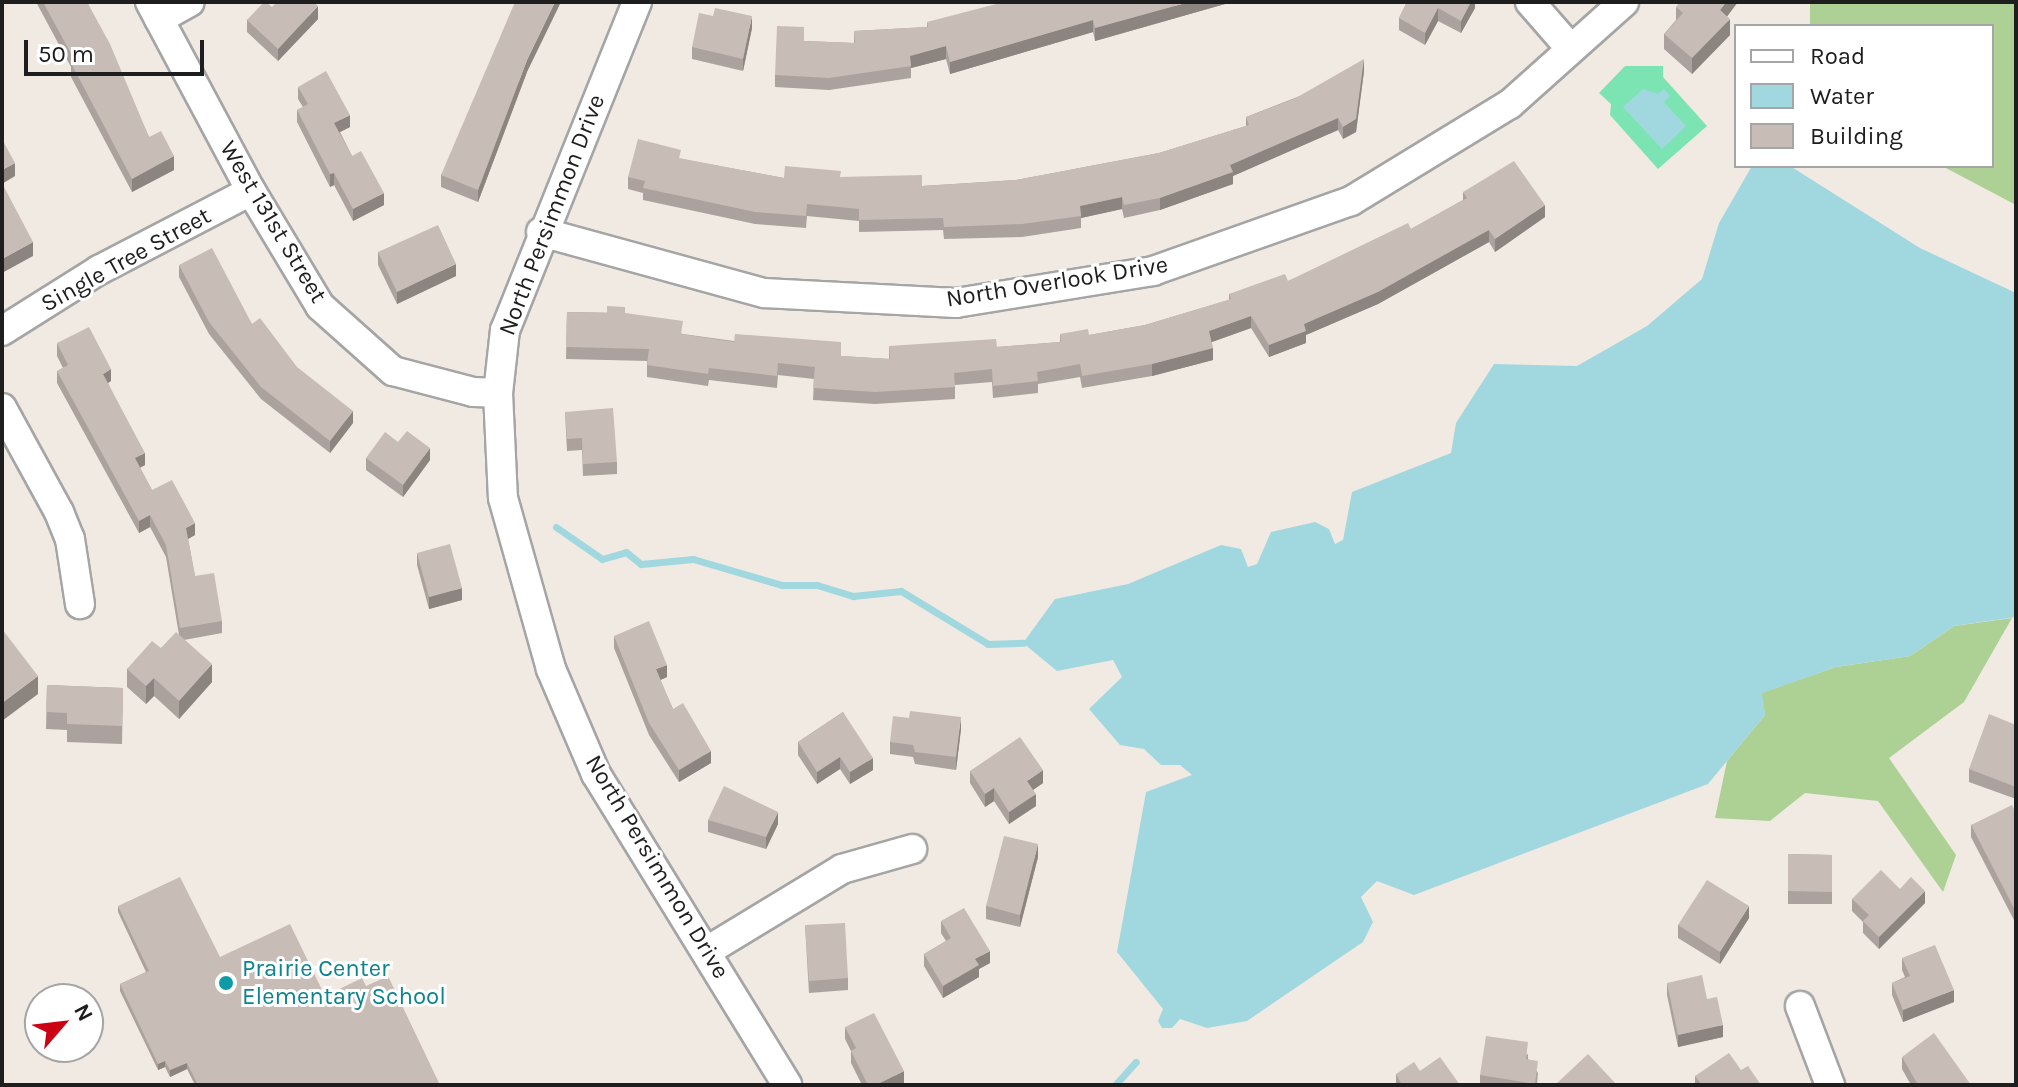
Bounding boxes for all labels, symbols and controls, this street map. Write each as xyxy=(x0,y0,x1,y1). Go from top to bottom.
scale bar xyxy=(28,24,208,74)
legend xyxy=(1734,24,1994,168)
text: 50 m xyxy=(38,40,94,68)
text: Road xyxy=(1810,42,1865,70)
text: Water xyxy=(1810,82,1874,110)
street label: North Persimmon Drive xyxy=(493,90,611,340)
text: Building xyxy=(1810,122,1903,150)
street label: West 131st Street xyxy=(213,136,333,308)
street label: Single Tree Street xyxy=(36,201,216,319)
street label: North Overlook Drive xyxy=(944,250,1170,314)
street label: North Persimmon Drive xyxy=(579,750,735,984)
place label: Prairie Center Elementary School xyxy=(242,955,446,1011)
marker: Prairie Center Elementary School xyxy=(217,974,235,992)
north arrow xyxy=(24,983,104,1063)
text: N xyxy=(68,1000,99,1026)

